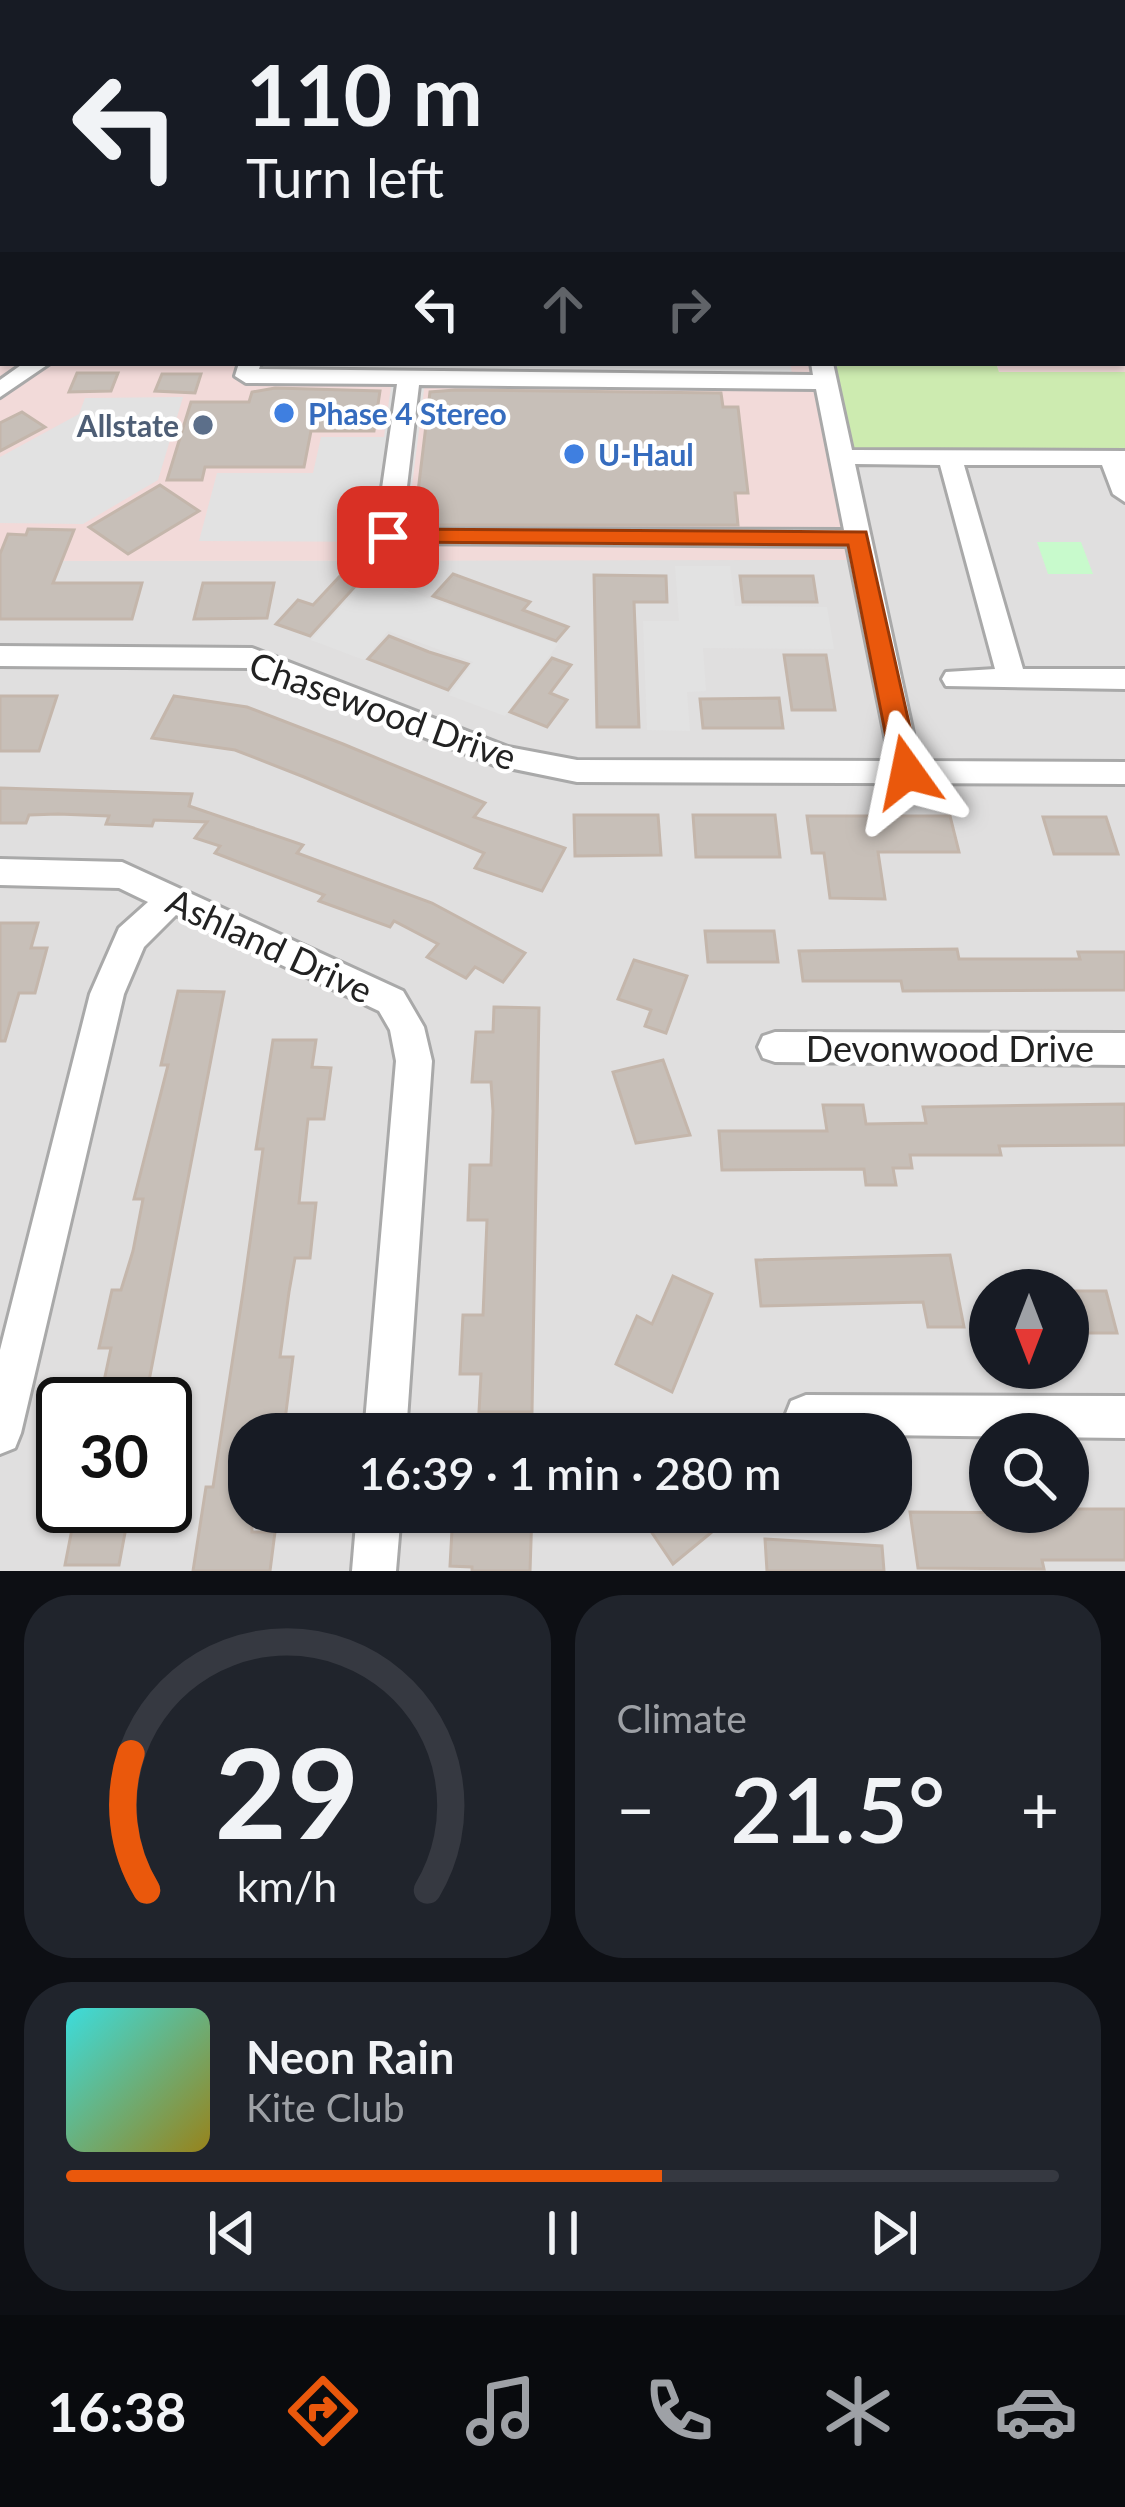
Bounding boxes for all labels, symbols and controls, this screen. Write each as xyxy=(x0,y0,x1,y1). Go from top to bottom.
text: 110 m xyxy=(246,43,483,144)
icon: left xyxy=(48,48,204,204)
text: Turn left xyxy=(246,145,444,210)
icon: left xyxy=(404,276,470,342)
icon: ahead xyxy=(530,276,596,342)
icon: right xyxy=(656,276,722,342)
place label: Phase 4 Stereo xyxy=(308,395,507,431)
marker: Phase 4 Stereo xyxy=(271,400,297,426)
place label: Allstate xyxy=(76,407,179,443)
marker: Allstate xyxy=(190,412,216,438)
place label: U-Haul xyxy=(598,436,694,472)
marker: U-Haul xyxy=(561,441,587,467)
pin xyxy=(337,486,439,588)
icon: arrive xyxy=(355,504,421,570)
street label: Chasewood Drive xyxy=(244,641,522,779)
position arrow xyxy=(844,709,970,835)
street label: Ashland Drive xyxy=(160,878,380,1012)
street label: Devonwood Drive xyxy=(806,1026,1094,1070)
north arrow xyxy=(969,1269,1089,1389)
map controls xyxy=(969,1269,1089,1533)
speed limit sign: 30 xyxy=(36,1377,192,1533)
button: search xyxy=(969,1413,1089,1533)
text: 16:39 · 1 min · 280 m xyxy=(359,1446,781,1500)
text: Climate xyxy=(617,1695,747,1741)
text: 29 xyxy=(215,1716,360,1866)
text: 21.5° xyxy=(730,1754,945,1862)
text: − xyxy=(617,1769,655,1848)
text: + xyxy=(1021,1769,1059,1848)
text: km/h xyxy=(237,1859,337,1910)
text: Neon Rain xyxy=(246,2030,454,2084)
text: Kite Club xyxy=(246,2084,405,2130)
icon: previous xyxy=(199,2200,265,2266)
icon: pause xyxy=(530,2200,596,2266)
icon: next xyxy=(861,2200,927,2266)
icon: directions xyxy=(281,2369,365,2453)
icon: music xyxy=(459,2369,543,2453)
icon: phone xyxy=(637,2369,721,2453)
icon: climate xyxy=(816,2369,900,2453)
icon: car xyxy=(994,2369,1078,2453)
text: 16:38 xyxy=(47,2379,186,2444)

